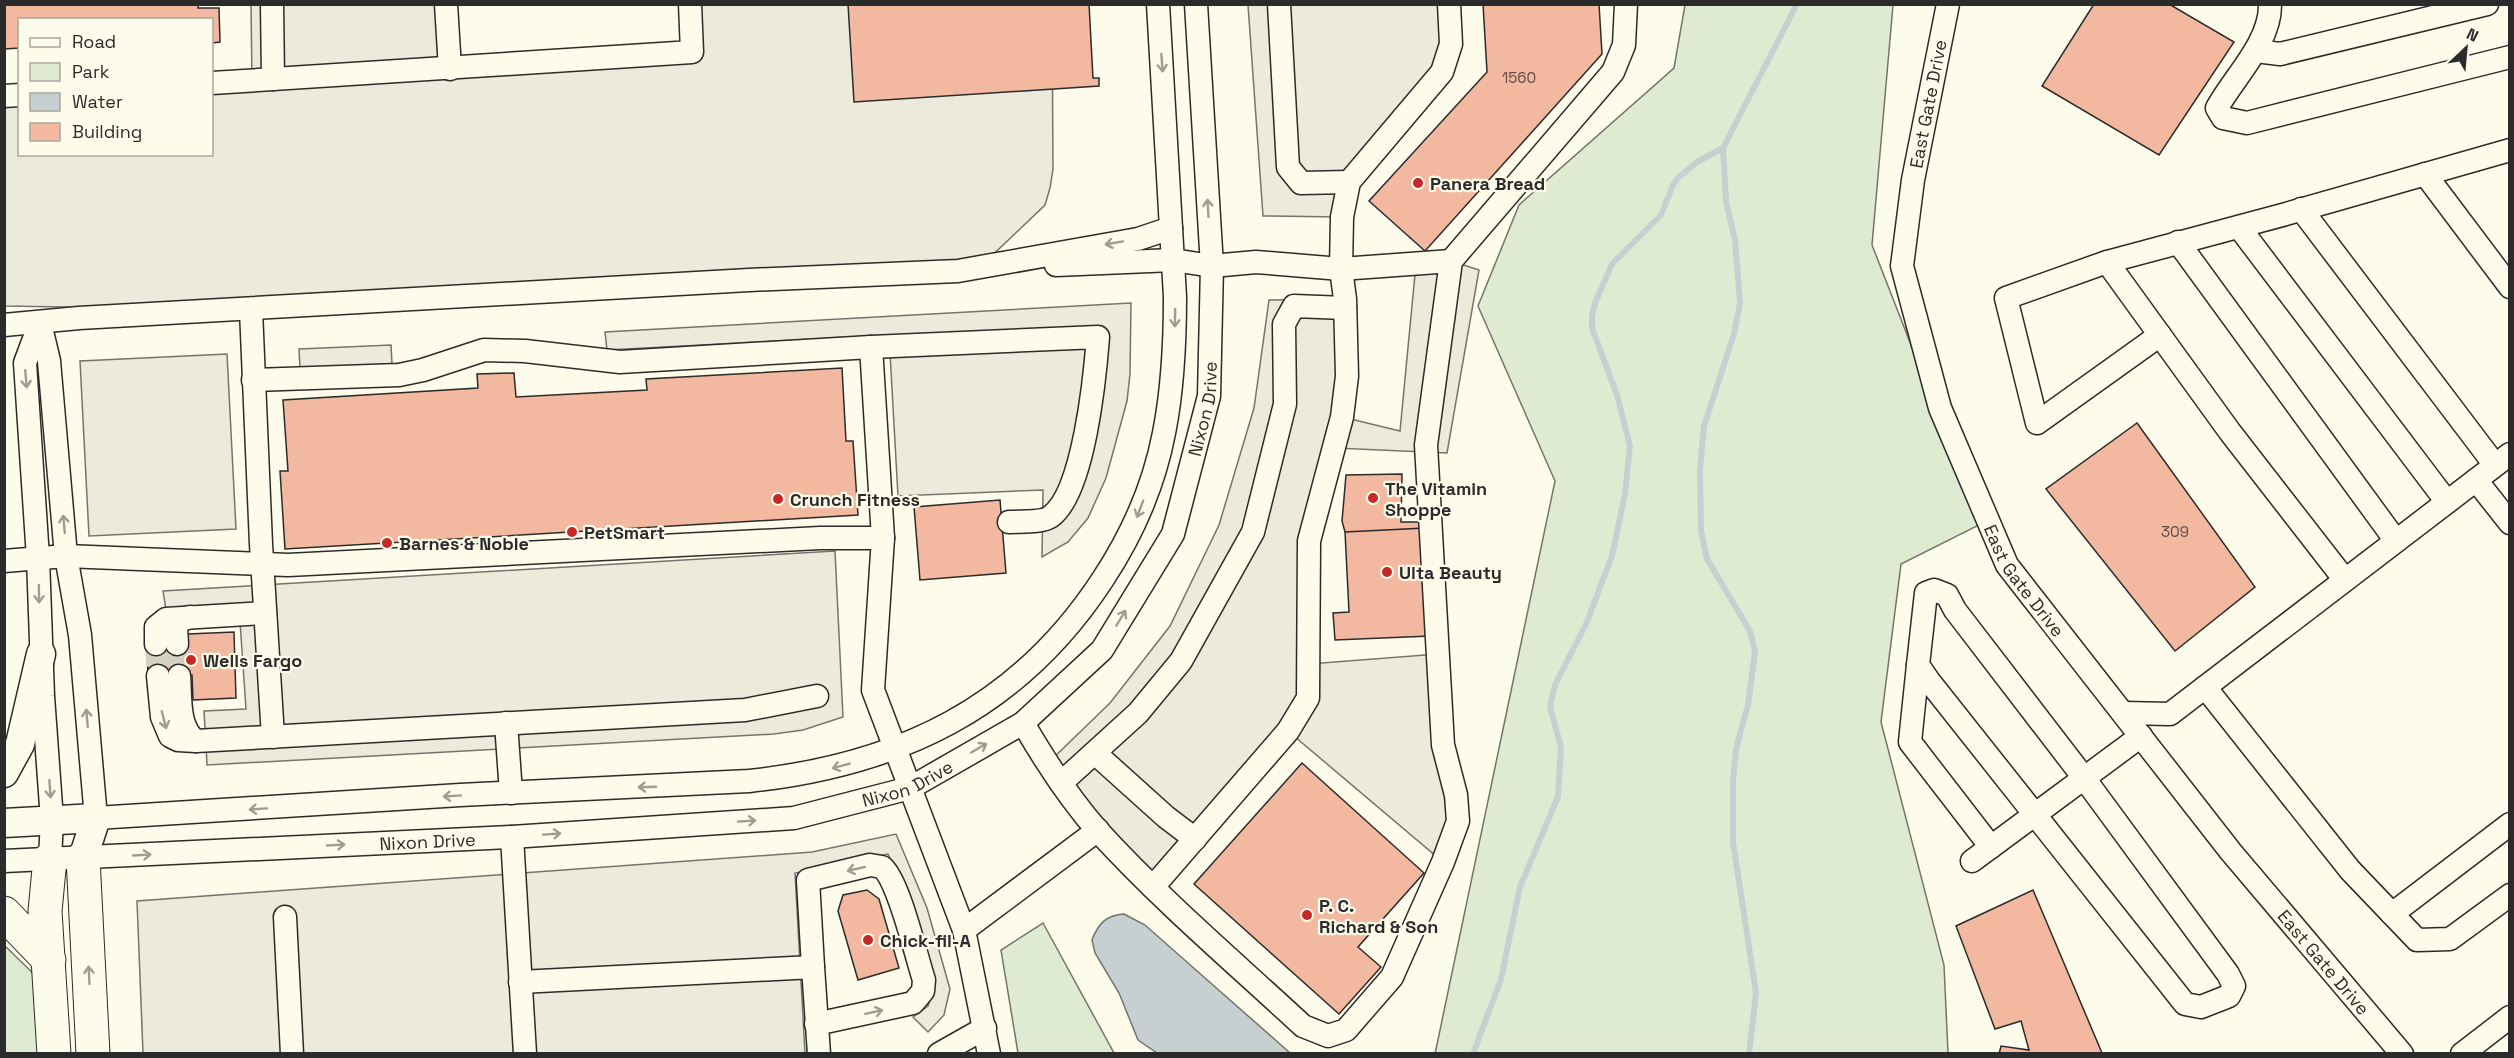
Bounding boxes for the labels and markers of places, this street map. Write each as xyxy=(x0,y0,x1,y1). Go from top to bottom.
place label: Panera Bread xyxy=(1430,172,1545,195)
marker: Panera Bread xyxy=(1411,176,1425,190)
place label: The Vitamin Shoppe xyxy=(1385,477,1487,521)
place label: Crunch Fitness xyxy=(790,488,920,511)
marker: The Vitamin Shoppe xyxy=(1366,491,1380,505)
marker: Crunch Fitness xyxy=(771,492,785,506)
place label: PetSmart xyxy=(584,521,665,544)
marker: PetSmart xyxy=(565,525,579,539)
place label: Barnes & Noble xyxy=(399,532,529,555)
marker: Barnes & Noble xyxy=(380,536,394,550)
place label: Ulta Beauty xyxy=(1399,561,1502,584)
marker: Ulta Beauty xyxy=(1380,565,1394,579)
place label: Wells Fargo xyxy=(203,649,302,672)
marker: Wells Fargo xyxy=(184,653,198,667)
place label: P. C. Richard & Son xyxy=(1319,894,1438,938)
marker: P. C. Richard & Son xyxy=(1300,908,1314,922)
place label: Chick-fil-A xyxy=(880,929,971,952)
marker: Chick-fil-A xyxy=(861,933,875,947)

